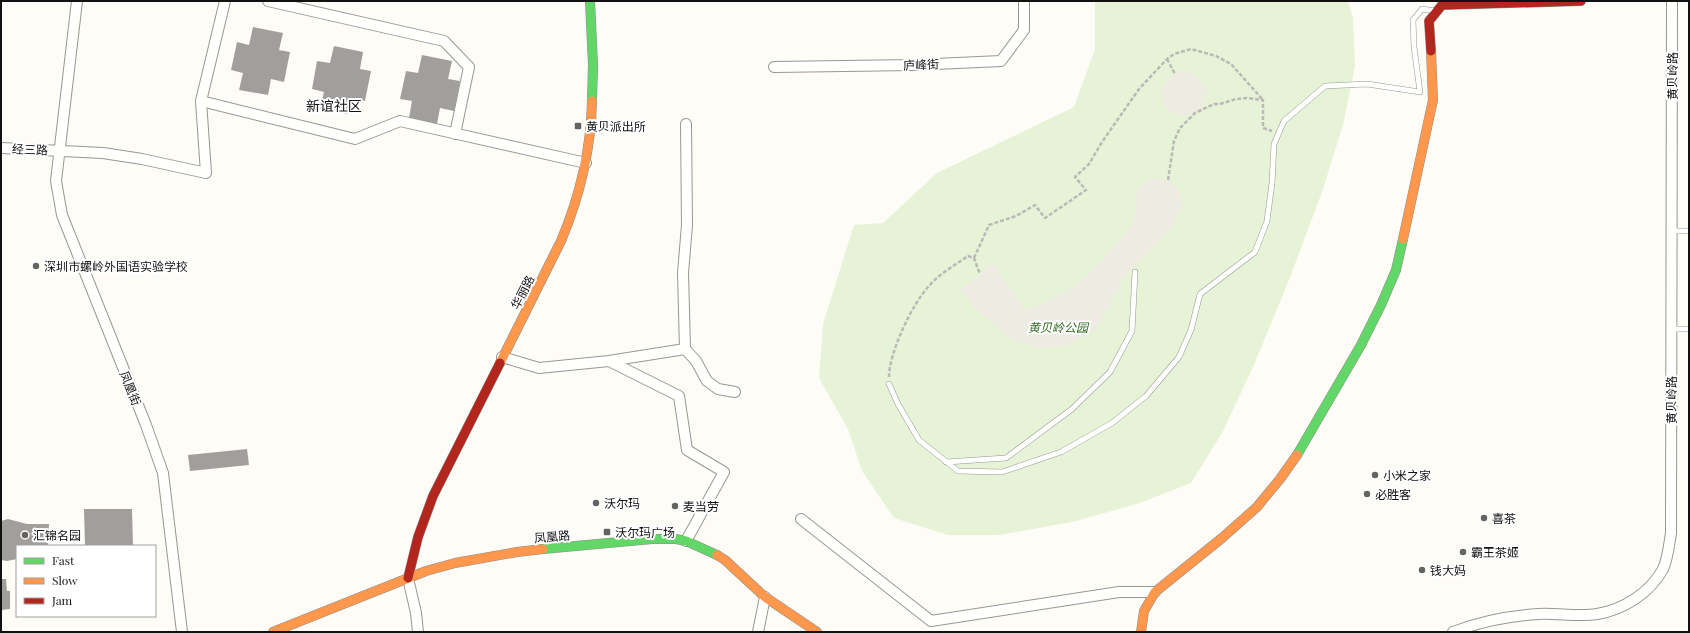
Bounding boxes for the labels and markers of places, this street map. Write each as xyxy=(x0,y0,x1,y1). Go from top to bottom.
place label: 黄贝派出所 xyxy=(586,118,646,134)
marker: 黄贝派出所 xyxy=(573,121,583,131)
place label: 深圳市螺岭外国语实验学校 xyxy=(44,258,188,274)
marker: 深圳市螺岭外国语实验学校 xyxy=(31,261,41,271)
place label: 小米之家 xyxy=(1383,467,1431,483)
marker: 小米之家 xyxy=(1370,470,1380,480)
place label: 必胜客 xyxy=(1375,486,1411,502)
marker: 必胜客 xyxy=(1362,489,1372,499)
place label: 沃尔玛 xyxy=(604,495,640,511)
marker: 沃尔玛 xyxy=(591,498,601,508)
place label: 麦当劳 xyxy=(683,498,719,514)
marker: 麦当劳 xyxy=(670,501,680,511)
place label: 喜茶 xyxy=(1492,510,1516,526)
marker: 喜茶 xyxy=(1479,513,1489,523)
place label: 沃尔玛广场 xyxy=(615,524,675,540)
place label: 汇锦名园 xyxy=(33,527,81,543)
marker: 沃尔玛广场 xyxy=(602,527,612,537)
marker: 汇锦名园 xyxy=(20,530,30,540)
place label: 霸王茶姬 xyxy=(1471,544,1519,560)
marker: 霸王茶姬 xyxy=(1458,547,1468,557)
place label: 钱大妈 xyxy=(1430,562,1466,578)
marker: 钱大妈 xyxy=(1417,565,1427,575)

